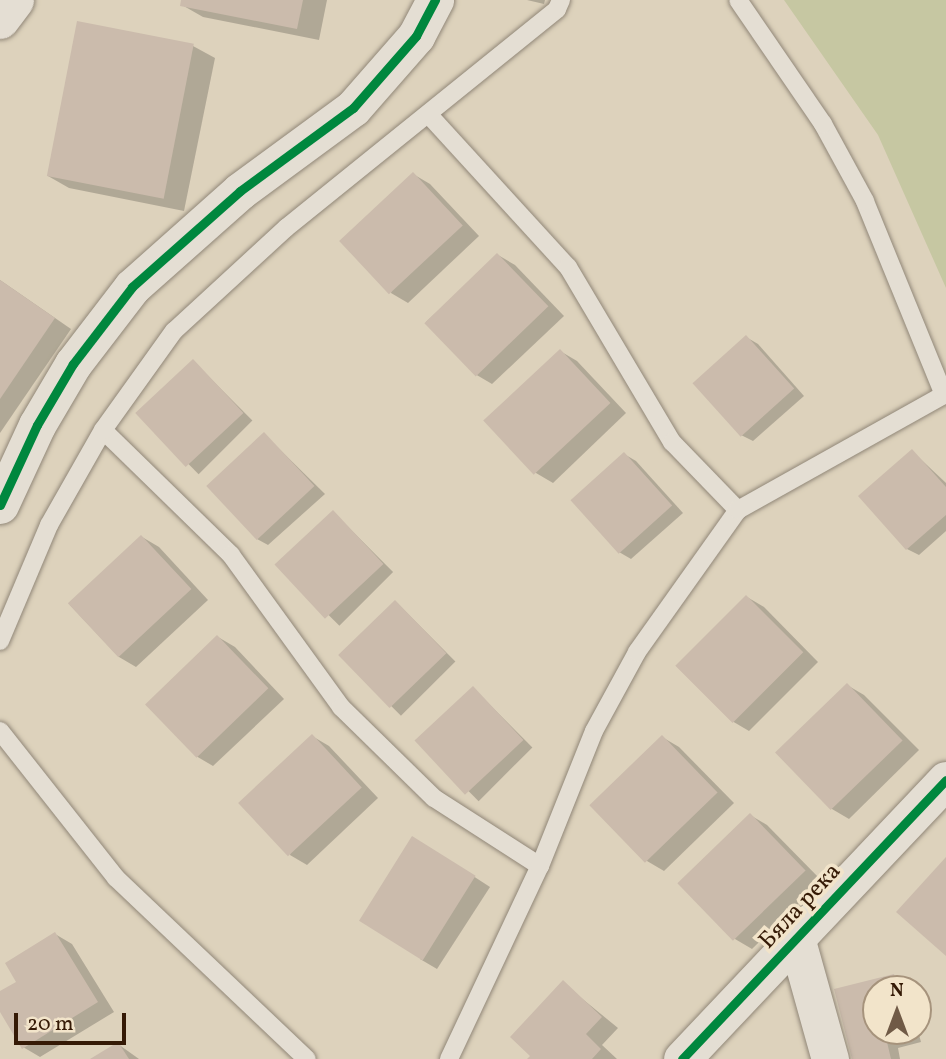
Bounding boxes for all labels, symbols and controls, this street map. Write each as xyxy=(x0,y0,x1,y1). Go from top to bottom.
street label: Бяла река xyxy=(754,858,848,956)
north arrow xyxy=(862,975,932,1045)
text: N xyxy=(890,978,904,1004)
scale bar xyxy=(18,1000,130,1044)
text: 20 m xyxy=(27,1010,73,1039)

